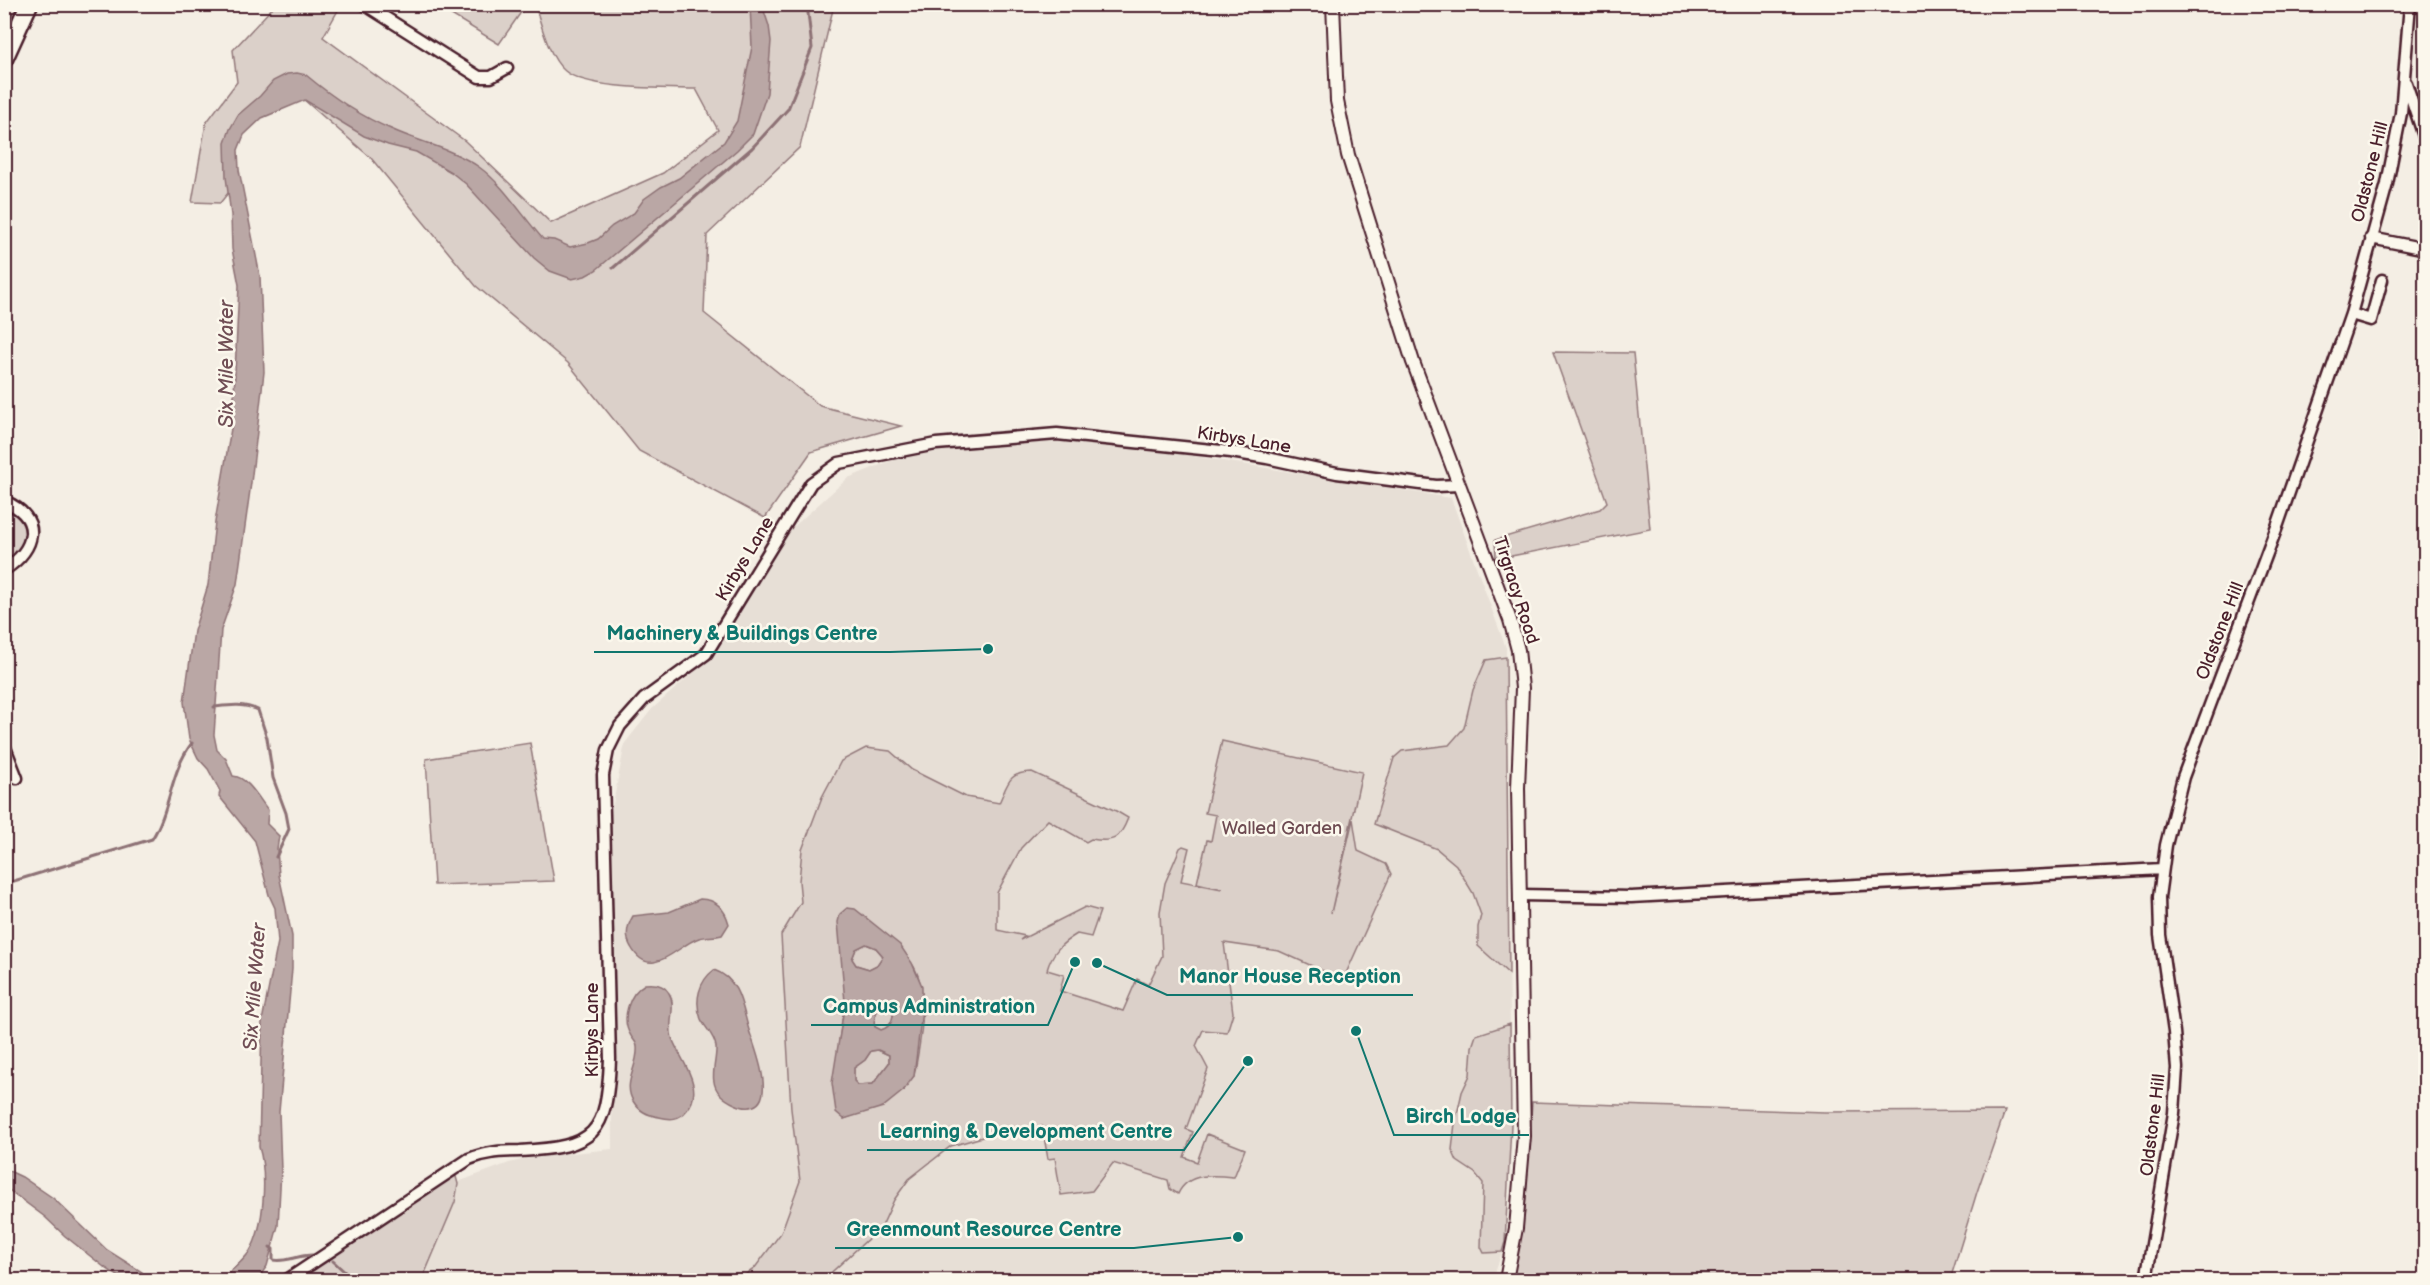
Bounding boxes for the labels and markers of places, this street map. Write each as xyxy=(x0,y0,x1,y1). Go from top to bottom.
callout: Machinery & Buildings Centre xyxy=(594,614,890,652)
callout: Manor House Reception xyxy=(1167,957,1413,995)
callout: Campus Administration xyxy=(811,987,1048,1025)
callout: Birch Lodge xyxy=(1394,1097,1529,1135)
callout: Learning & Development Centre xyxy=(867,1112,1184,1150)
callout: Greenmount Resource Centre xyxy=(835,1210,1134,1248)

